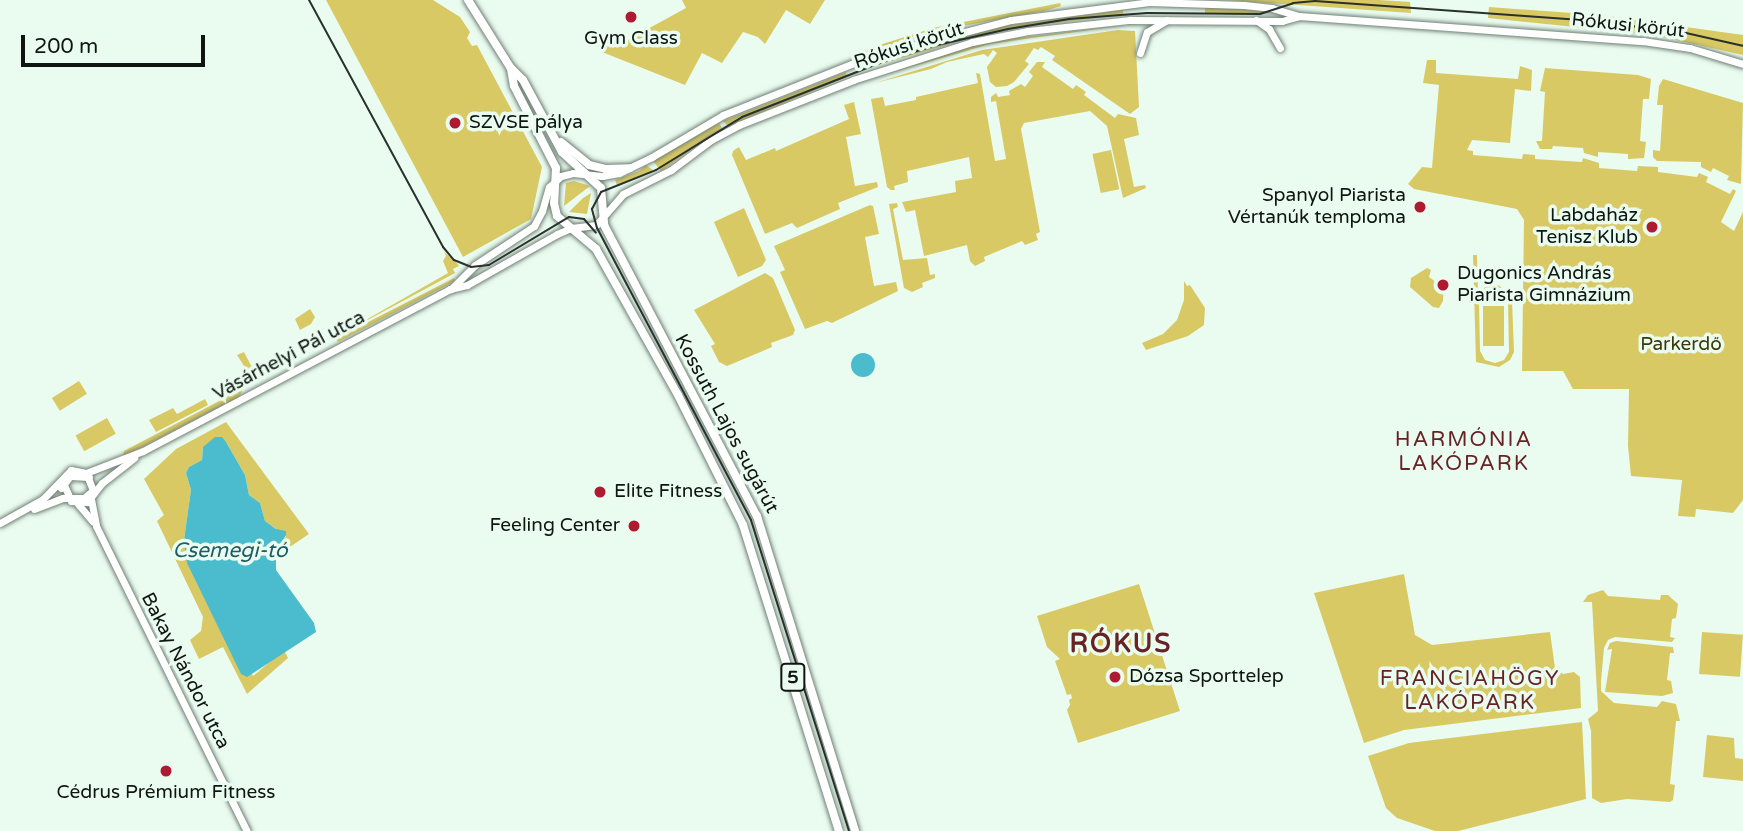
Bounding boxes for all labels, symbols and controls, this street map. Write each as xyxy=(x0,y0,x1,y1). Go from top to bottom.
marker: Gym Class xyxy=(623,9,639,25)
street label: Rókusi körút xyxy=(1570,9,1686,43)
street label: Rókusi körút xyxy=(851,18,967,74)
scale bar xyxy=(24,21,208,65)
place label: Gym Class xyxy=(584,28,678,50)
text: 200 m xyxy=(34,34,98,59)
place label: SZVSE pálya xyxy=(469,112,583,134)
marker: SZVSE pálya xyxy=(447,115,463,131)
place label: Spanyol Piarista Vértanúk temploma xyxy=(1228,185,1406,229)
marker: Spanyol Piarista Vértanúk temploma xyxy=(1412,199,1428,215)
place label: Labdaház Tenisz Klub xyxy=(1536,205,1638,249)
marker: Labdaház Tenisz Klub xyxy=(1644,219,1660,235)
place label: Dugonics András Piarista Gimnázium xyxy=(1457,263,1631,307)
marker: Dugonics András Piarista Gimnázium xyxy=(1435,277,1451,293)
street label: Vásárhelyi Pál utca xyxy=(209,306,369,406)
street label: Kossuth Lajos sugárút xyxy=(669,331,783,517)
park label: Parkerdő xyxy=(1640,334,1722,356)
district label: HARMÓNIA LAKÓPARK xyxy=(1396,427,1532,477)
place label: Elite Fitness xyxy=(614,481,722,503)
marker: Elite Fitness xyxy=(592,484,608,500)
place label: Feeling Center xyxy=(490,515,620,537)
marker: Feeling Center xyxy=(626,518,642,534)
water label: Csemegi-tó xyxy=(173,538,287,564)
street label: Bakay Nándor utca xyxy=(136,589,234,753)
district label: RÓKUS xyxy=(1070,628,1172,660)
road number: 5 xyxy=(779,662,807,692)
place label: Dózsa Sporttelep xyxy=(1129,666,1284,688)
district label: FRANCIAHÖGY LAKÓPARK xyxy=(1381,666,1559,716)
marker: Dózsa Sporttelep xyxy=(1107,669,1123,685)
marker: Cédrus Prémium Fitness xyxy=(158,763,174,779)
place label: Cédrus Prémium Fitness xyxy=(57,782,275,804)

